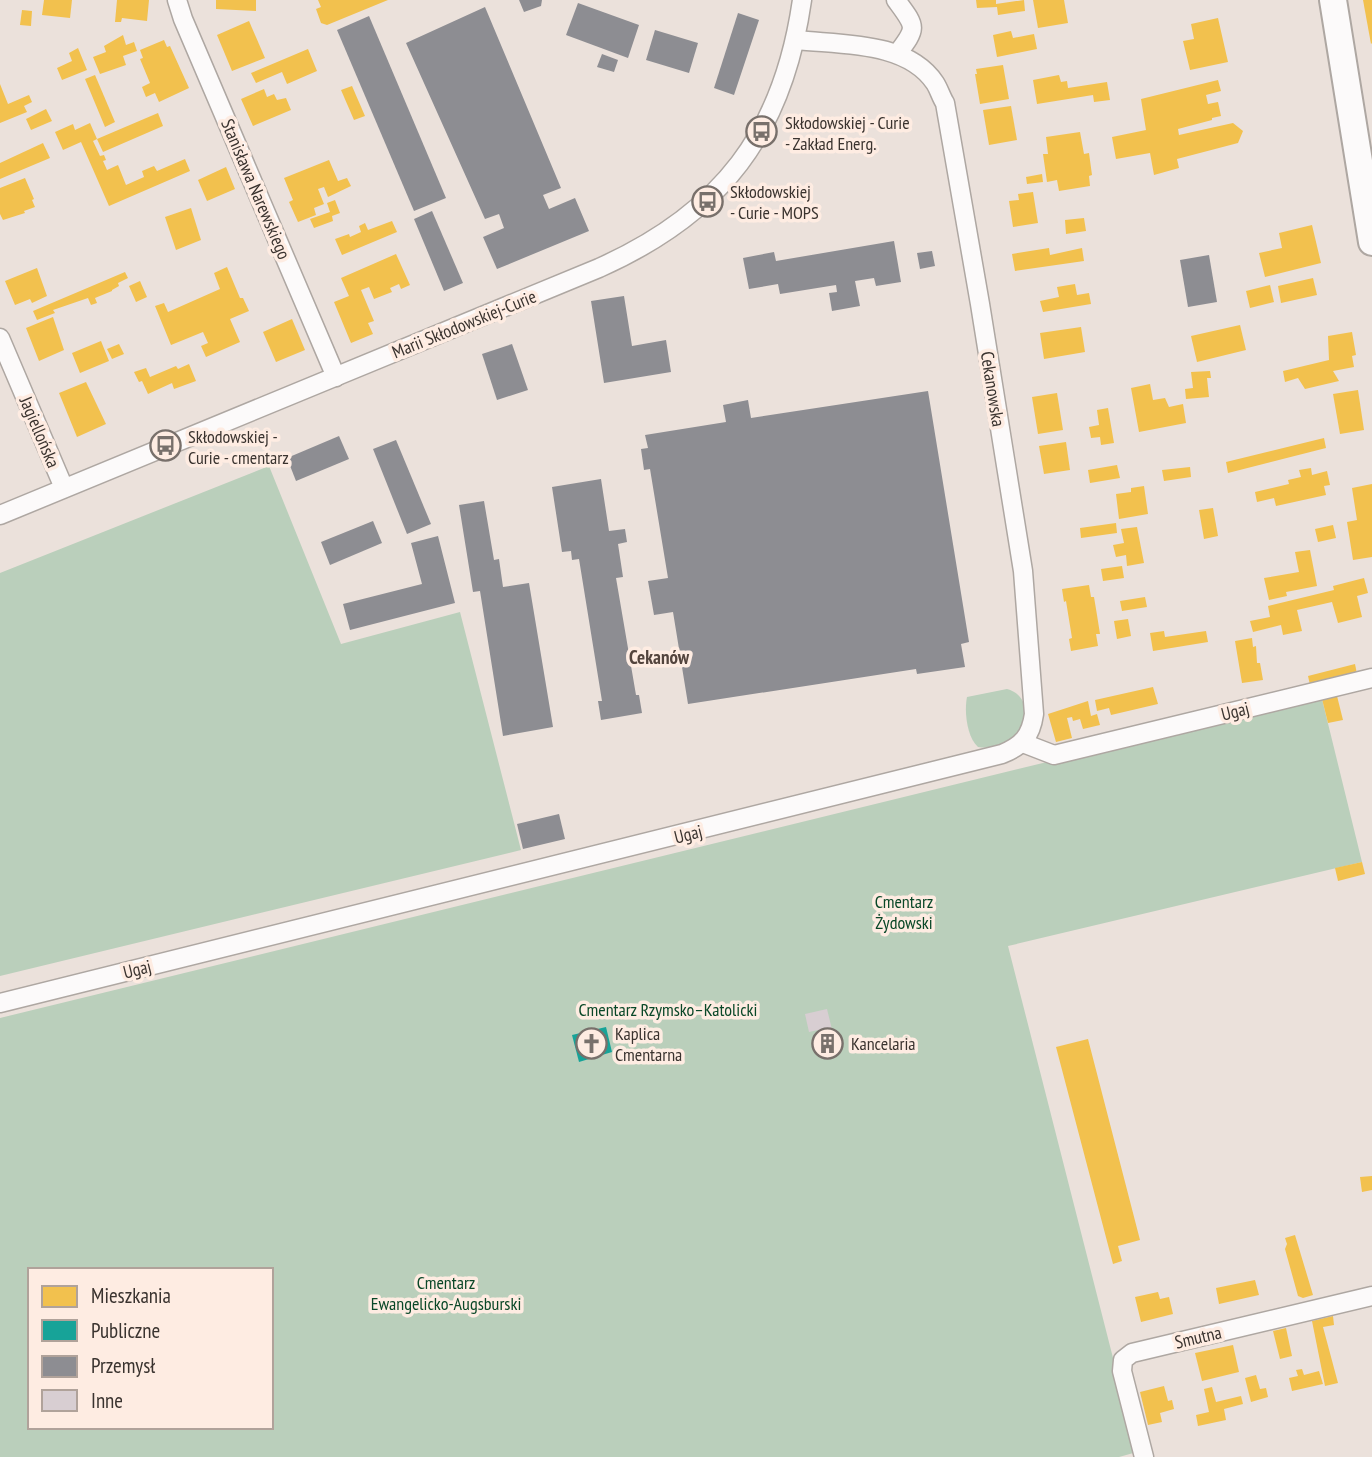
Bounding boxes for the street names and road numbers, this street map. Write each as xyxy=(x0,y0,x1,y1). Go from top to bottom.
street label: Stanisława Narewskiego xyxy=(216,115,296,263)
street label: Marii Skłodowskiej-Curie xyxy=(389,285,539,363)
street label: Cekanowska xyxy=(976,350,1010,428)
street label: Jagiellońska xyxy=(14,392,65,471)
street label: Ugaj xyxy=(1219,696,1251,726)
street label: Ugaj xyxy=(672,819,704,849)
street label: Ugaj xyxy=(121,954,153,984)
street label: Smutna xyxy=(1172,1320,1224,1354)

